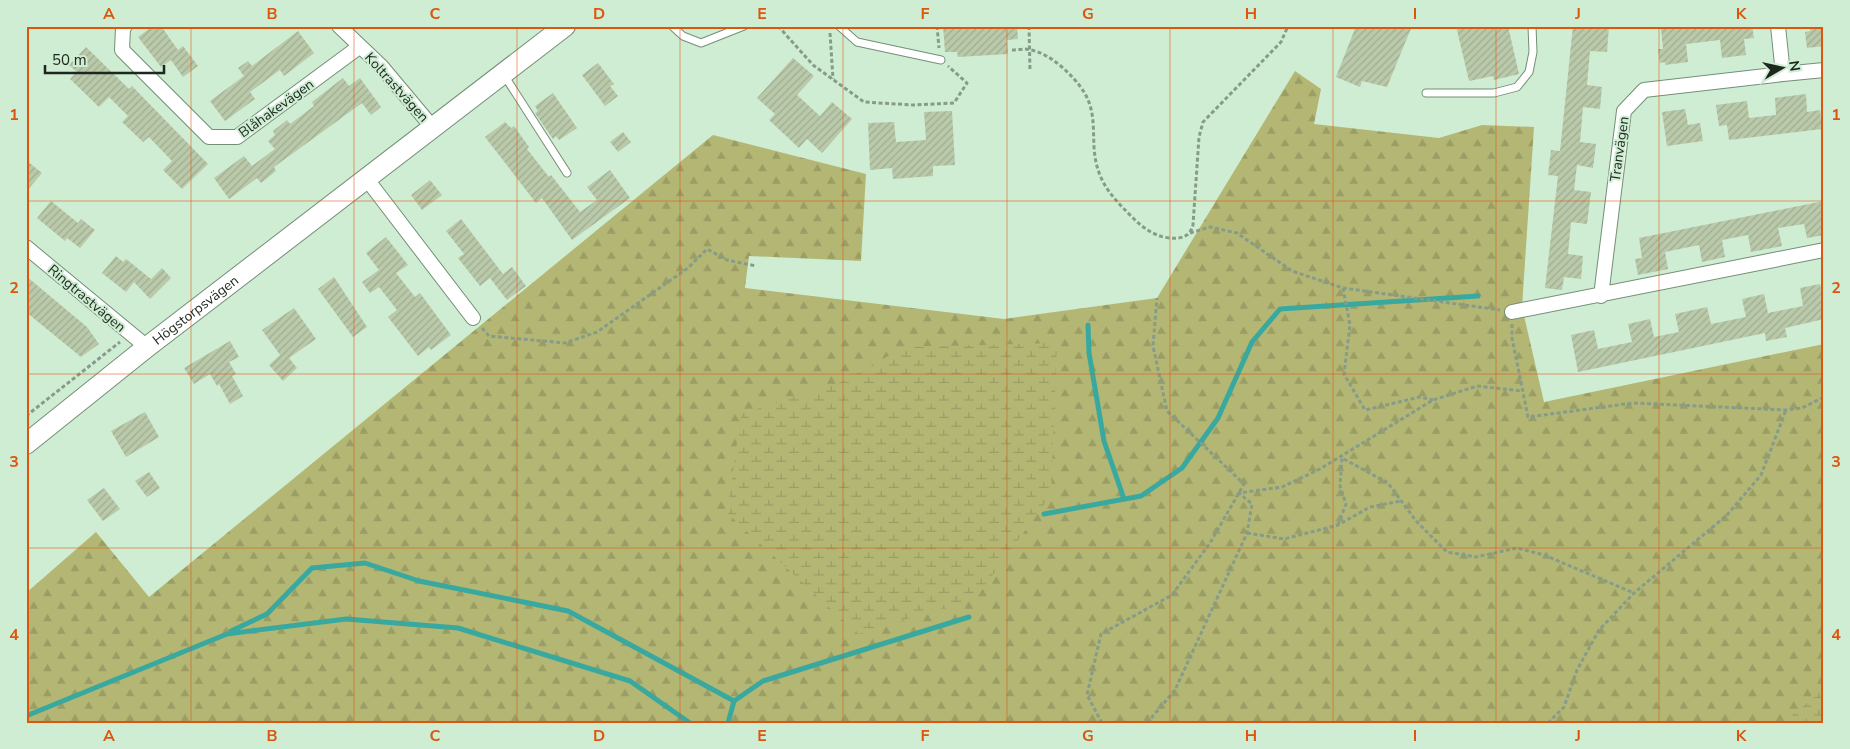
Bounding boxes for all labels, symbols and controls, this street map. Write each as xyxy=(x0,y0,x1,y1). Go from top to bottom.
text: A xyxy=(103,3,115,25)
text: B xyxy=(266,3,278,25)
text: C xyxy=(430,3,441,25)
text: D xyxy=(593,3,605,25)
text: E xyxy=(757,3,767,25)
text: F xyxy=(921,3,930,25)
text: G xyxy=(1082,3,1094,25)
text: H xyxy=(1245,3,1257,25)
text: I xyxy=(1413,3,1417,25)
text: J xyxy=(1574,3,1581,25)
text: K xyxy=(1736,3,1748,25)
scale bar xyxy=(45,42,164,74)
north arrow xyxy=(1758,42,1808,92)
street label: Koltrastvägen xyxy=(360,49,433,126)
text: 50 m xyxy=(52,50,87,70)
text: N xyxy=(1784,59,1805,73)
street label: Blåhakevägen xyxy=(235,75,318,142)
text: 1 xyxy=(9,104,19,126)
text: 1 xyxy=(1831,104,1841,126)
street label: Tranvägen xyxy=(1606,115,1633,183)
street label: Ringtrastvägen xyxy=(44,260,129,336)
street label: Högstorpsvägen xyxy=(149,271,243,349)
text: 2 xyxy=(9,277,19,299)
text: 2 xyxy=(1831,277,1841,299)
text: 3 xyxy=(9,451,19,473)
text: 3 xyxy=(1831,451,1841,473)
text: 4 xyxy=(9,624,19,646)
text: 4 xyxy=(1831,624,1841,646)
text: A xyxy=(103,725,115,747)
text: B xyxy=(266,725,278,747)
text: C xyxy=(430,725,441,747)
text: D xyxy=(593,725,605,747)
text: E xyxy=(757,725,767,747)
text: F xyxy=(921,725,930,747)
text: G xyxy=(1082,725,1094,747)
text: H xyxy=(1245,725,1257,747)
text: I xyxy=(1413,725,1417,747)
text: J xyxy=(1574,725,1581,747)
text: K xyxy=(1736,725,1748,747)

